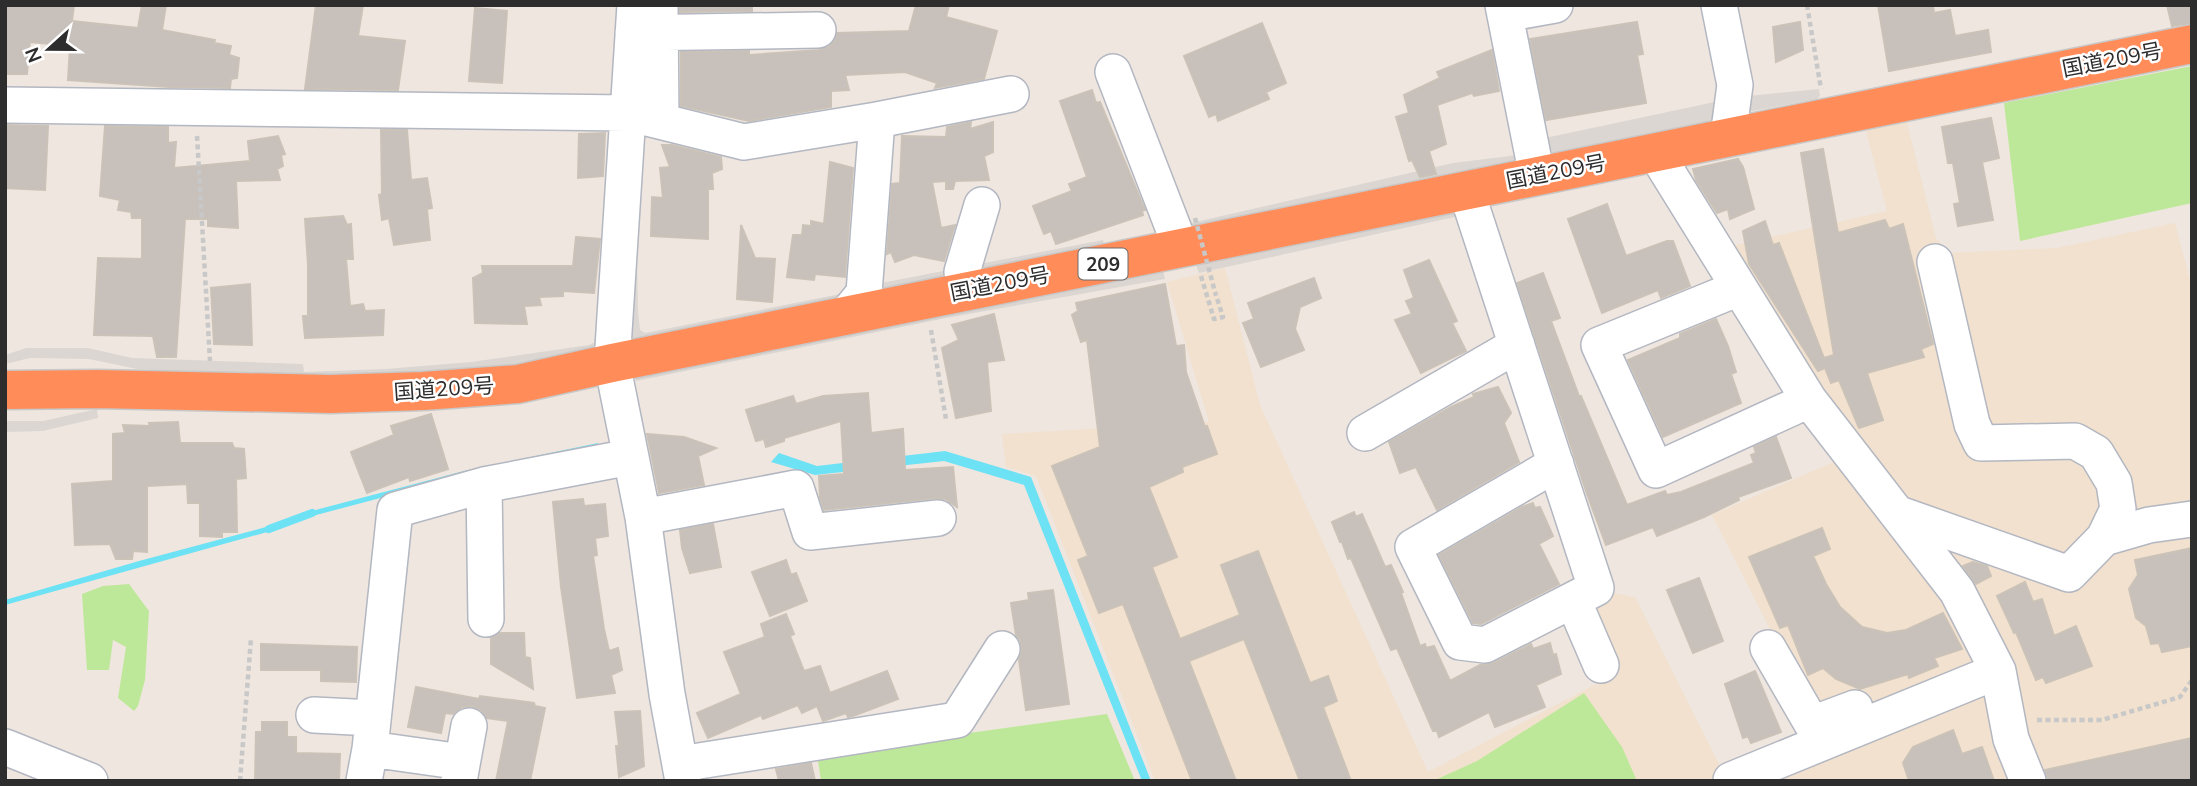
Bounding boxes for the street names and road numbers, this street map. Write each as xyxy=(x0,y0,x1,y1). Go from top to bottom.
street label: 国道209号 xyxy=(2060,37,2164,81)
street label: 国道209号 xyxy=(1504,149,1608,193)
road number: 209 xyxy=(1078,248,1128,280)
street label: 国道209号 xyxy=(948,261,1052,305)
street label: 国道209号 xyxy=(393,372,495,404)

